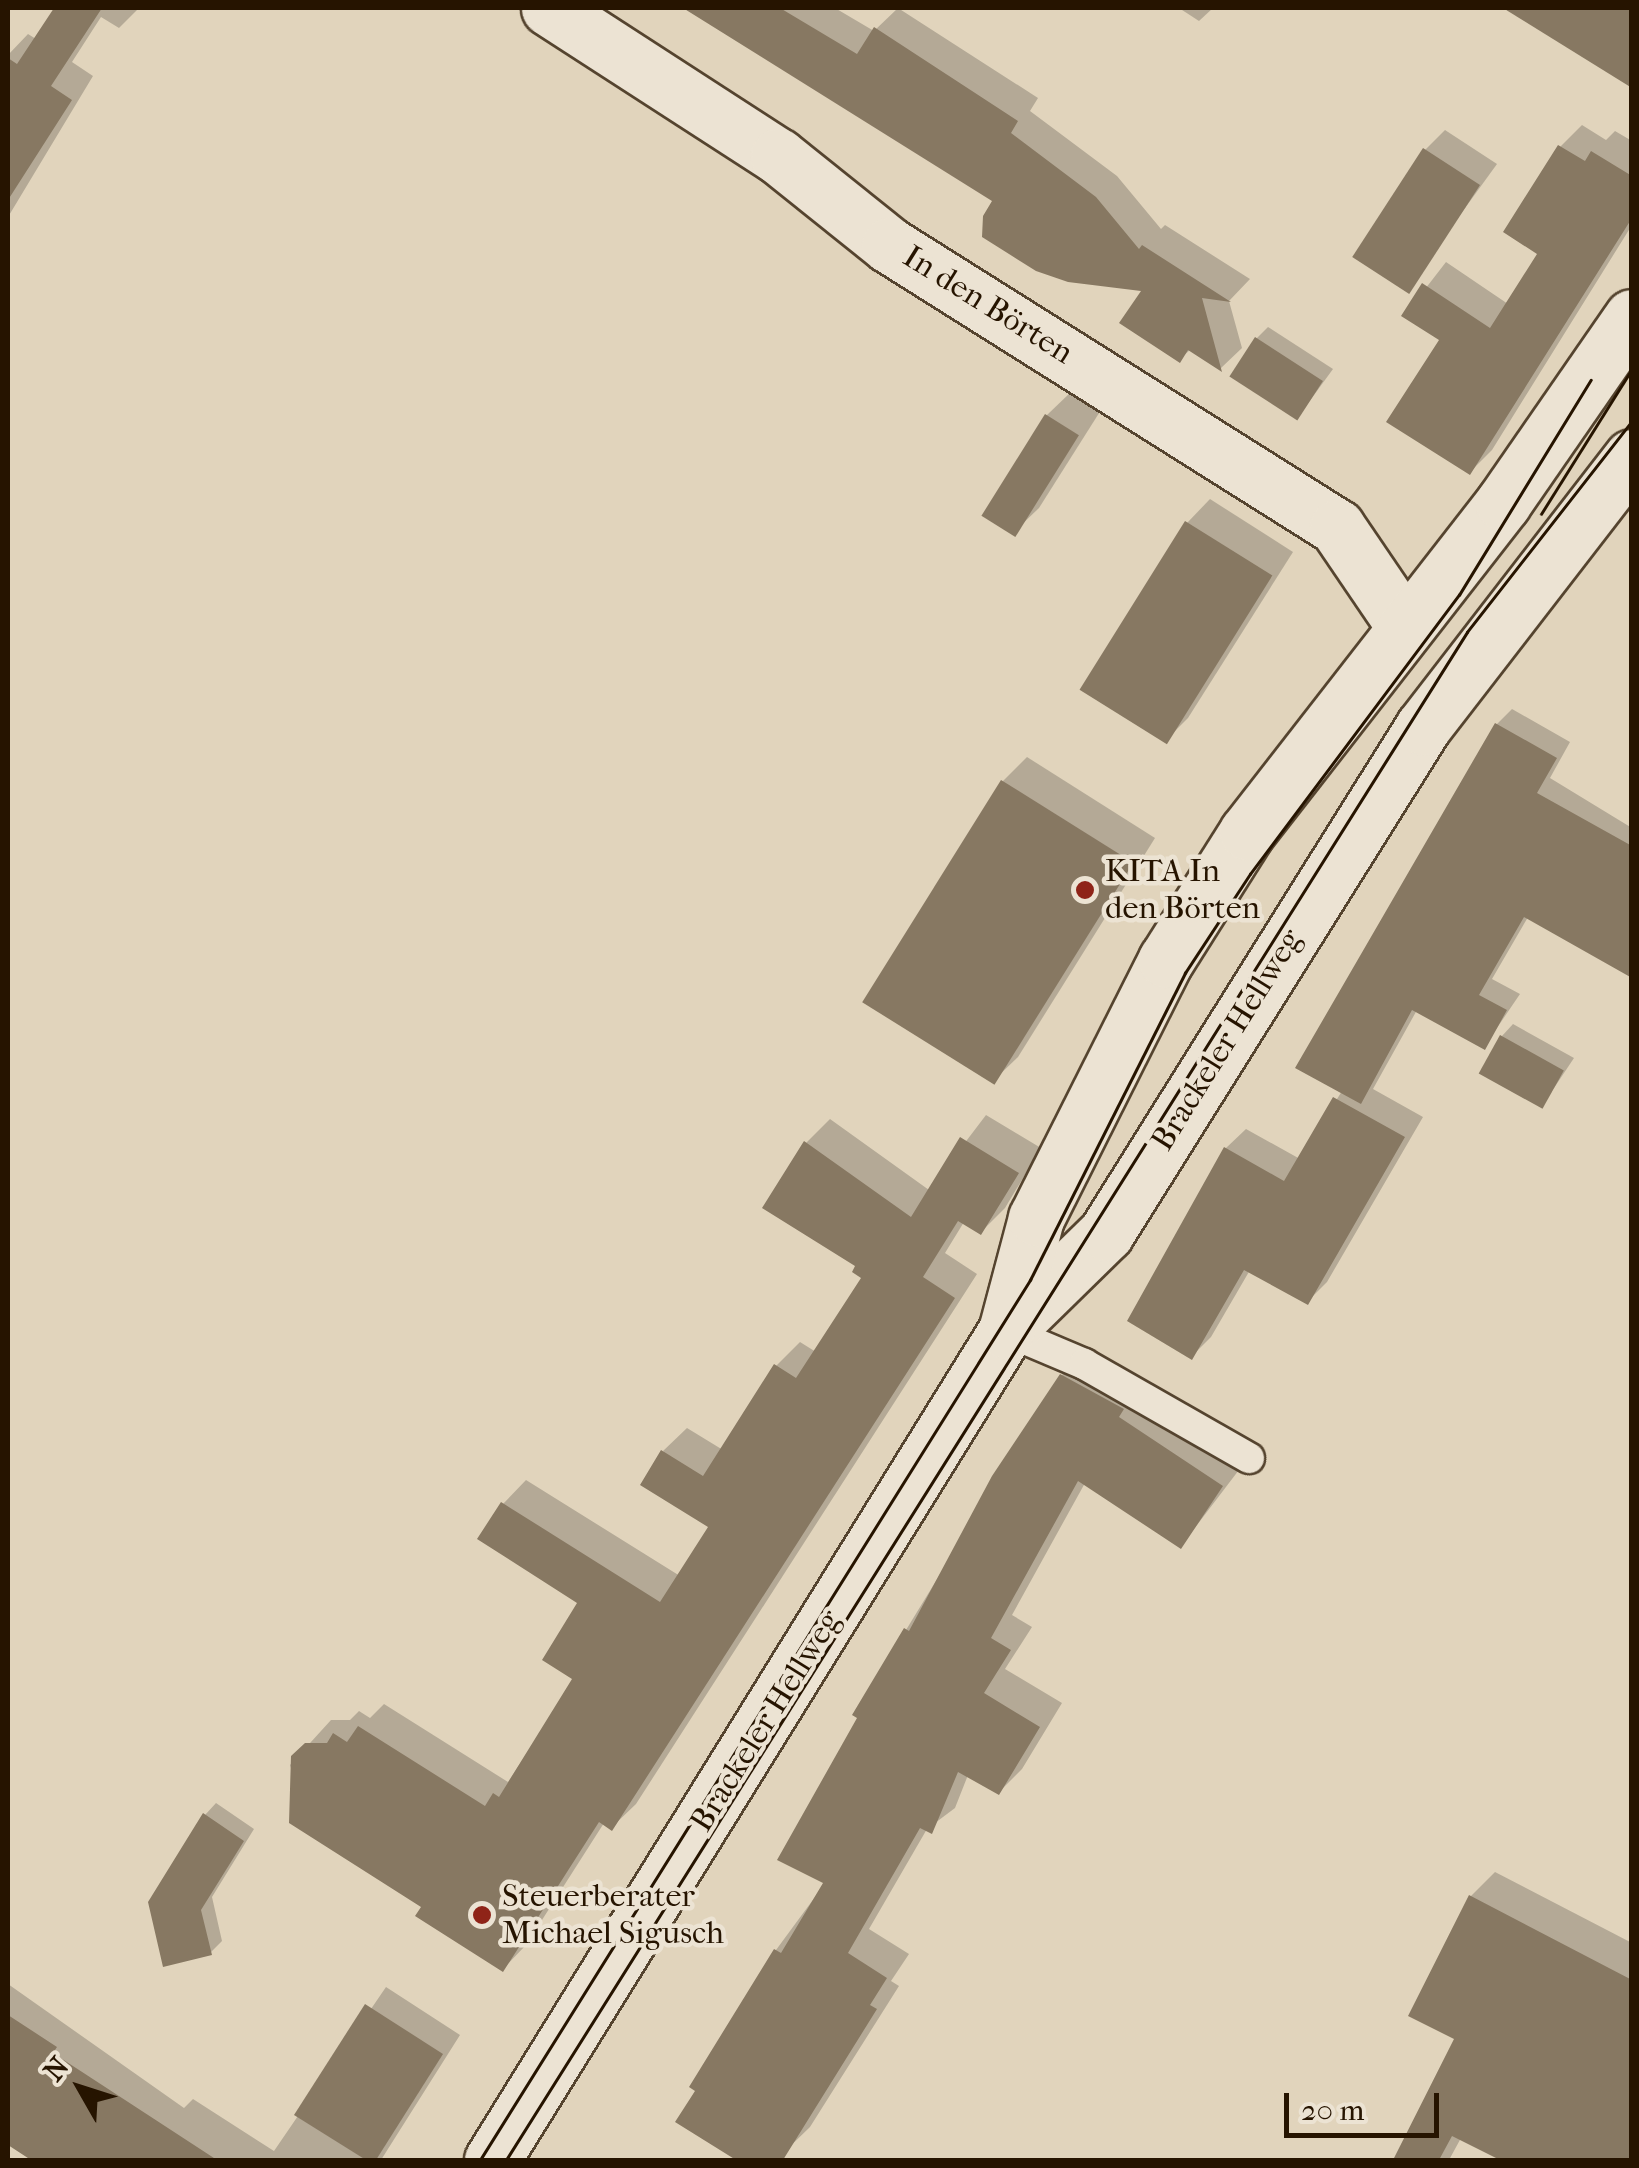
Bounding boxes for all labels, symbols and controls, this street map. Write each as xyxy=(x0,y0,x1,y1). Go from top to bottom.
street label: In den Börten xyxy=(896,238,1080,372)
place label: KITA In den Börten xyxy=(1105,853,1260,928)
marker: KITA In den Börten xyxy=(1074,879,1096,901)
street label: Brackeler Hellweg xyxy=(1143,922,1311,1158)
street label: Brackeler Hellweg xyxy=(682,1603,850,1839)
place label: Steuerberater Michael Sigusch xyxy=(502,1878,724,1953)
marker: Steuerberater Michael Sigusch xyxy=(471,1904,493,1926)
north arrow xyxy=(30,2038,130,2138)
text: N xyxy=(37,2050,76,2087)
scale bar xyxy=(1289,2073,1444,2135)
text: 20 m xyxy=(1301,2093,1364,2128)

